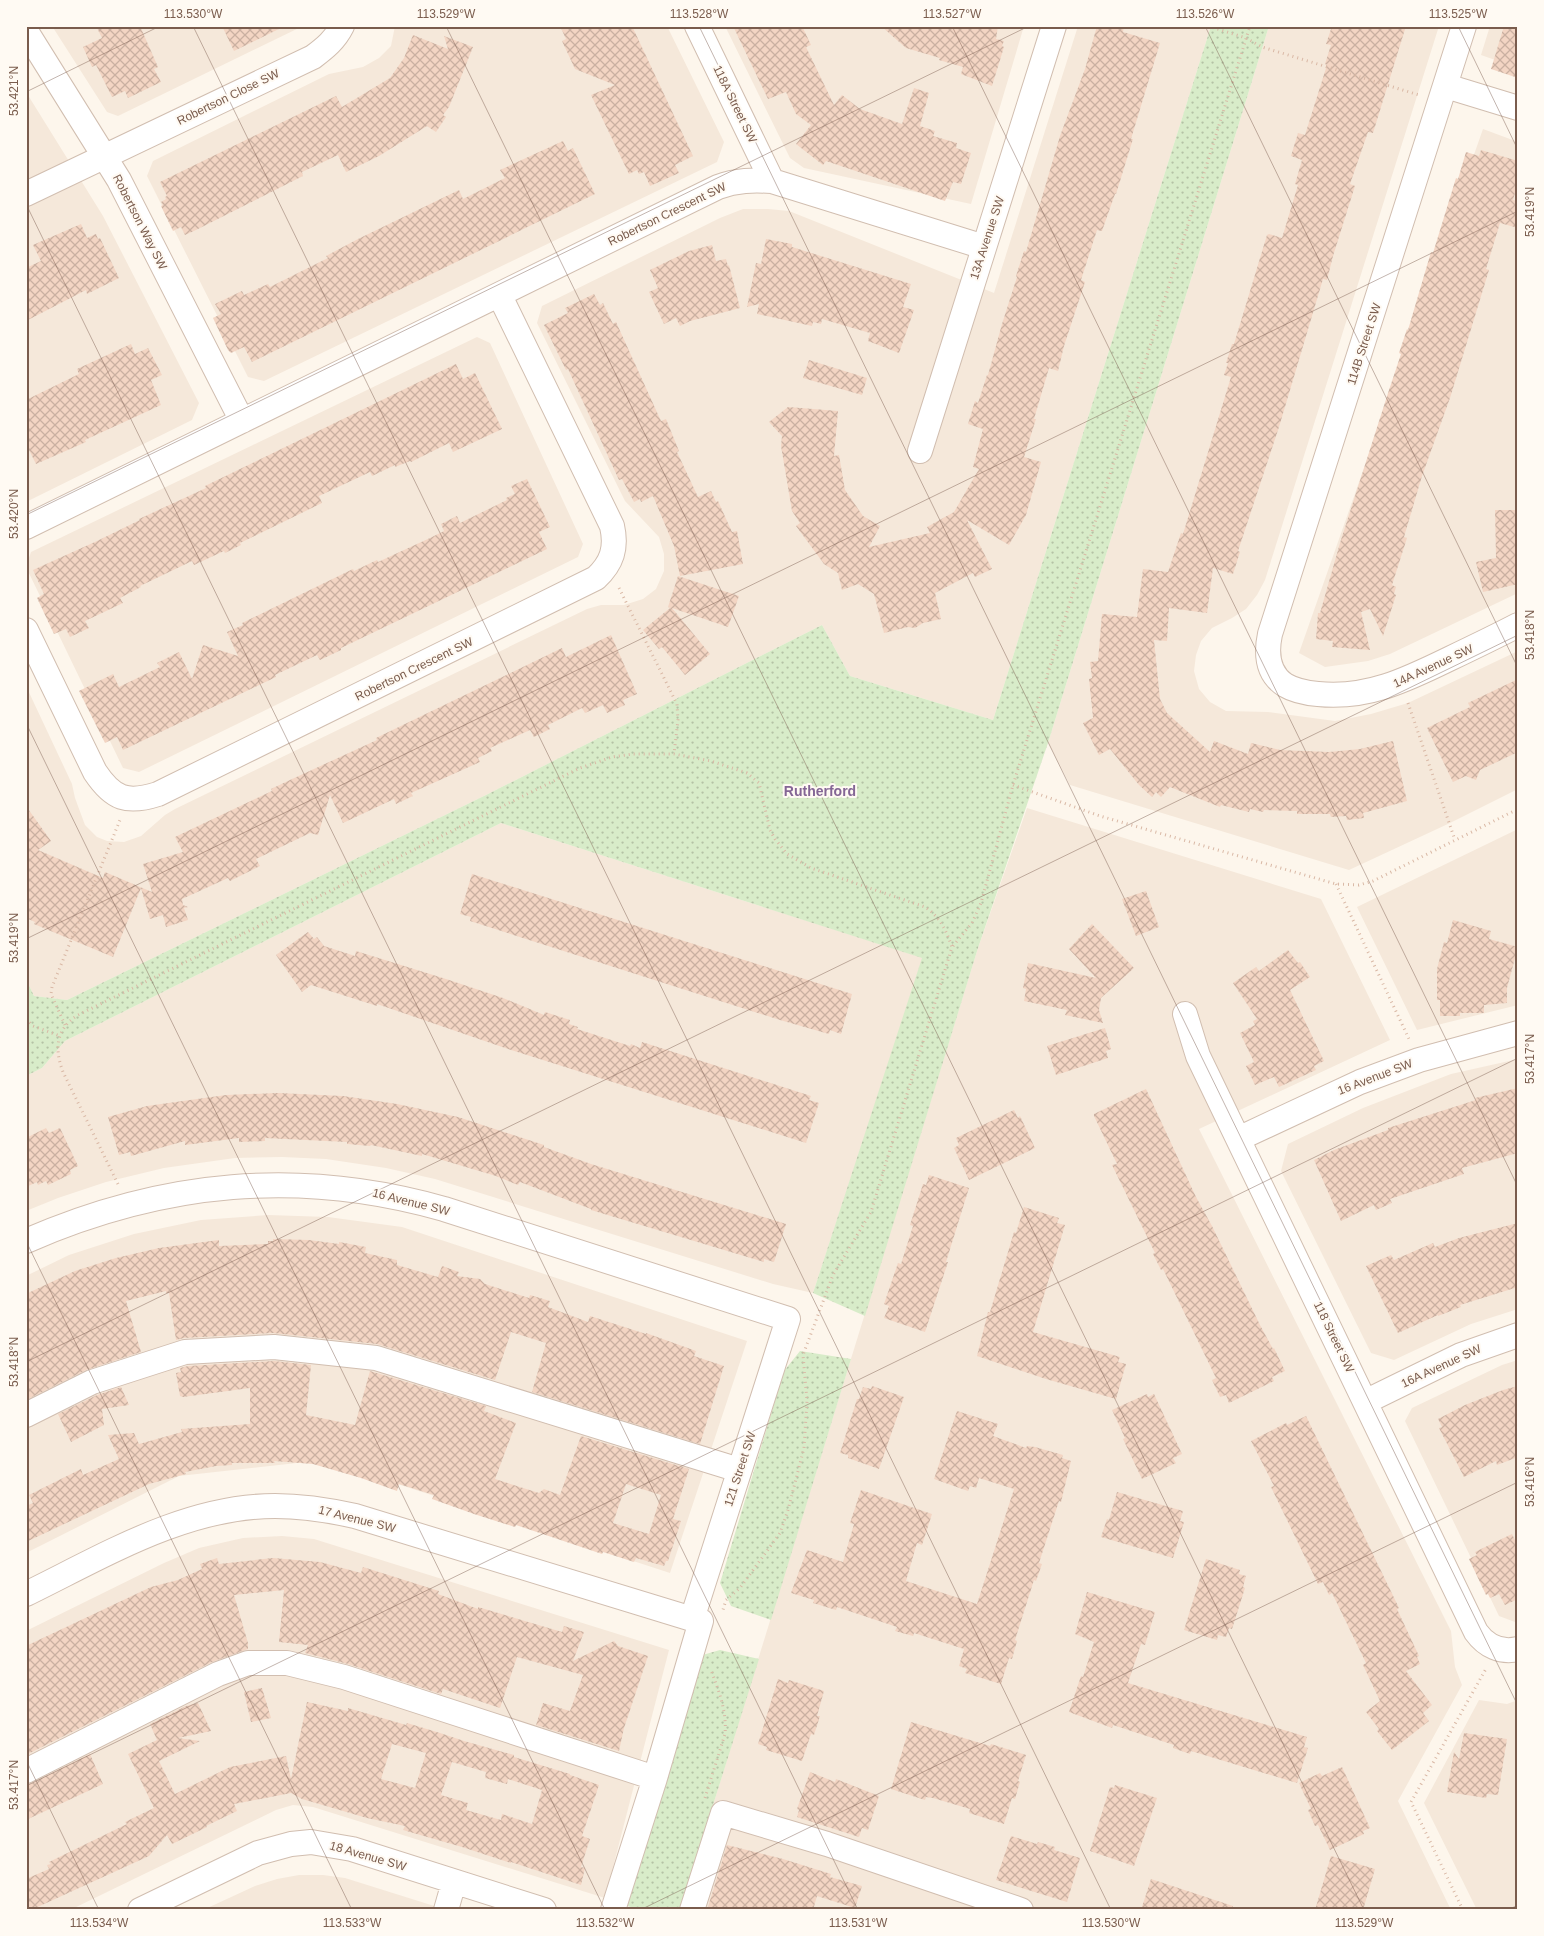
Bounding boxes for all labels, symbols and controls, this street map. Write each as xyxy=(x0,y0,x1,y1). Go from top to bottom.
text: 113.530°W xyxy=(164,7,223,21)
text: 113.529°W xyxy=(417,7,476,21)
text: 113.528°W xyxy=(670,7,729,21)
text: 113.527°W xyxy=(923,7,982,21)
text: 113.526°W xyxy=(1176,7,1235,21)
text: 113.525°W xyxy=(1429,7,1488,21)
street label: 118A Street SW xyxy=(710,63,760,146)
text: 53.421°N xyxy=(7,66,21,116)
street label: Robertson Close SW xyxy=(175,66,282,128)
street label: Robertson Way SW xyxy=(110,172,170,273)
street label: Robertson Crescent SW xyxy=(606,179,729,249)
text: 53.419°N xyxy=(1523,187,1537,237)
street label: 13A Avenue SW xyxy=(967,194,1007,281)
street label: 114B Street SW xyxy=(1344,301,1384,387)
text: 53.420°N xyxy=(7,489,21,539)
text: 53.418°N xyxy=(1523,610,1537,660)
street label: Robertson Crescent SW xyxy=(353,634,476,704)
street label: 14A Avenue SW xyxy=(1391,641,1476,691)
district label: Rutherford xyxy=(784,783,856,799)
text: 53.419°N xyxy=(7,913,21,963)
text: 53.417°N xyxy=(1523,1034,1537,1084)
street label: 16 Avenue SW xyxy=(1336,1056,1415,1098)
street label: 16 Avenue SW xyxy=(371,1186,452,1219)
street label: 118 Street SW xyxy=(1311,1299,1357,1375)
text: 53.418°N xyxy=(7,1337,21,1387)
street label: 16A Avenue SW xyxy=(1399,1341,1484,1391)
street label: 121 Street SW xyxy=(721,1429,759,1508)
text: 53.416°N xyxy=(1523,1457,1537,1507)
street label: 17 Avenue SW xyxy=(317,1503,398,1536)
text: 53.417°N xyxy=(7,1760,21,1810)
street label: 18 Avenue SW xyxy=(328,1838,409,1874)
text: 113.534°W xyxy=(70,1916,129,1930)
text: 113.533°W xyxy=(323,1916,382,1930)
text: 113.532°W xyxy=(576,1916,635,1930)
text: 113.531°W xyxy=(829,1916,888,1930)
text: 113.530°W xyxy=(1082,1916,1141,1930)
text: 113.529°W xyxy=(1335,1916,1394,1930)

